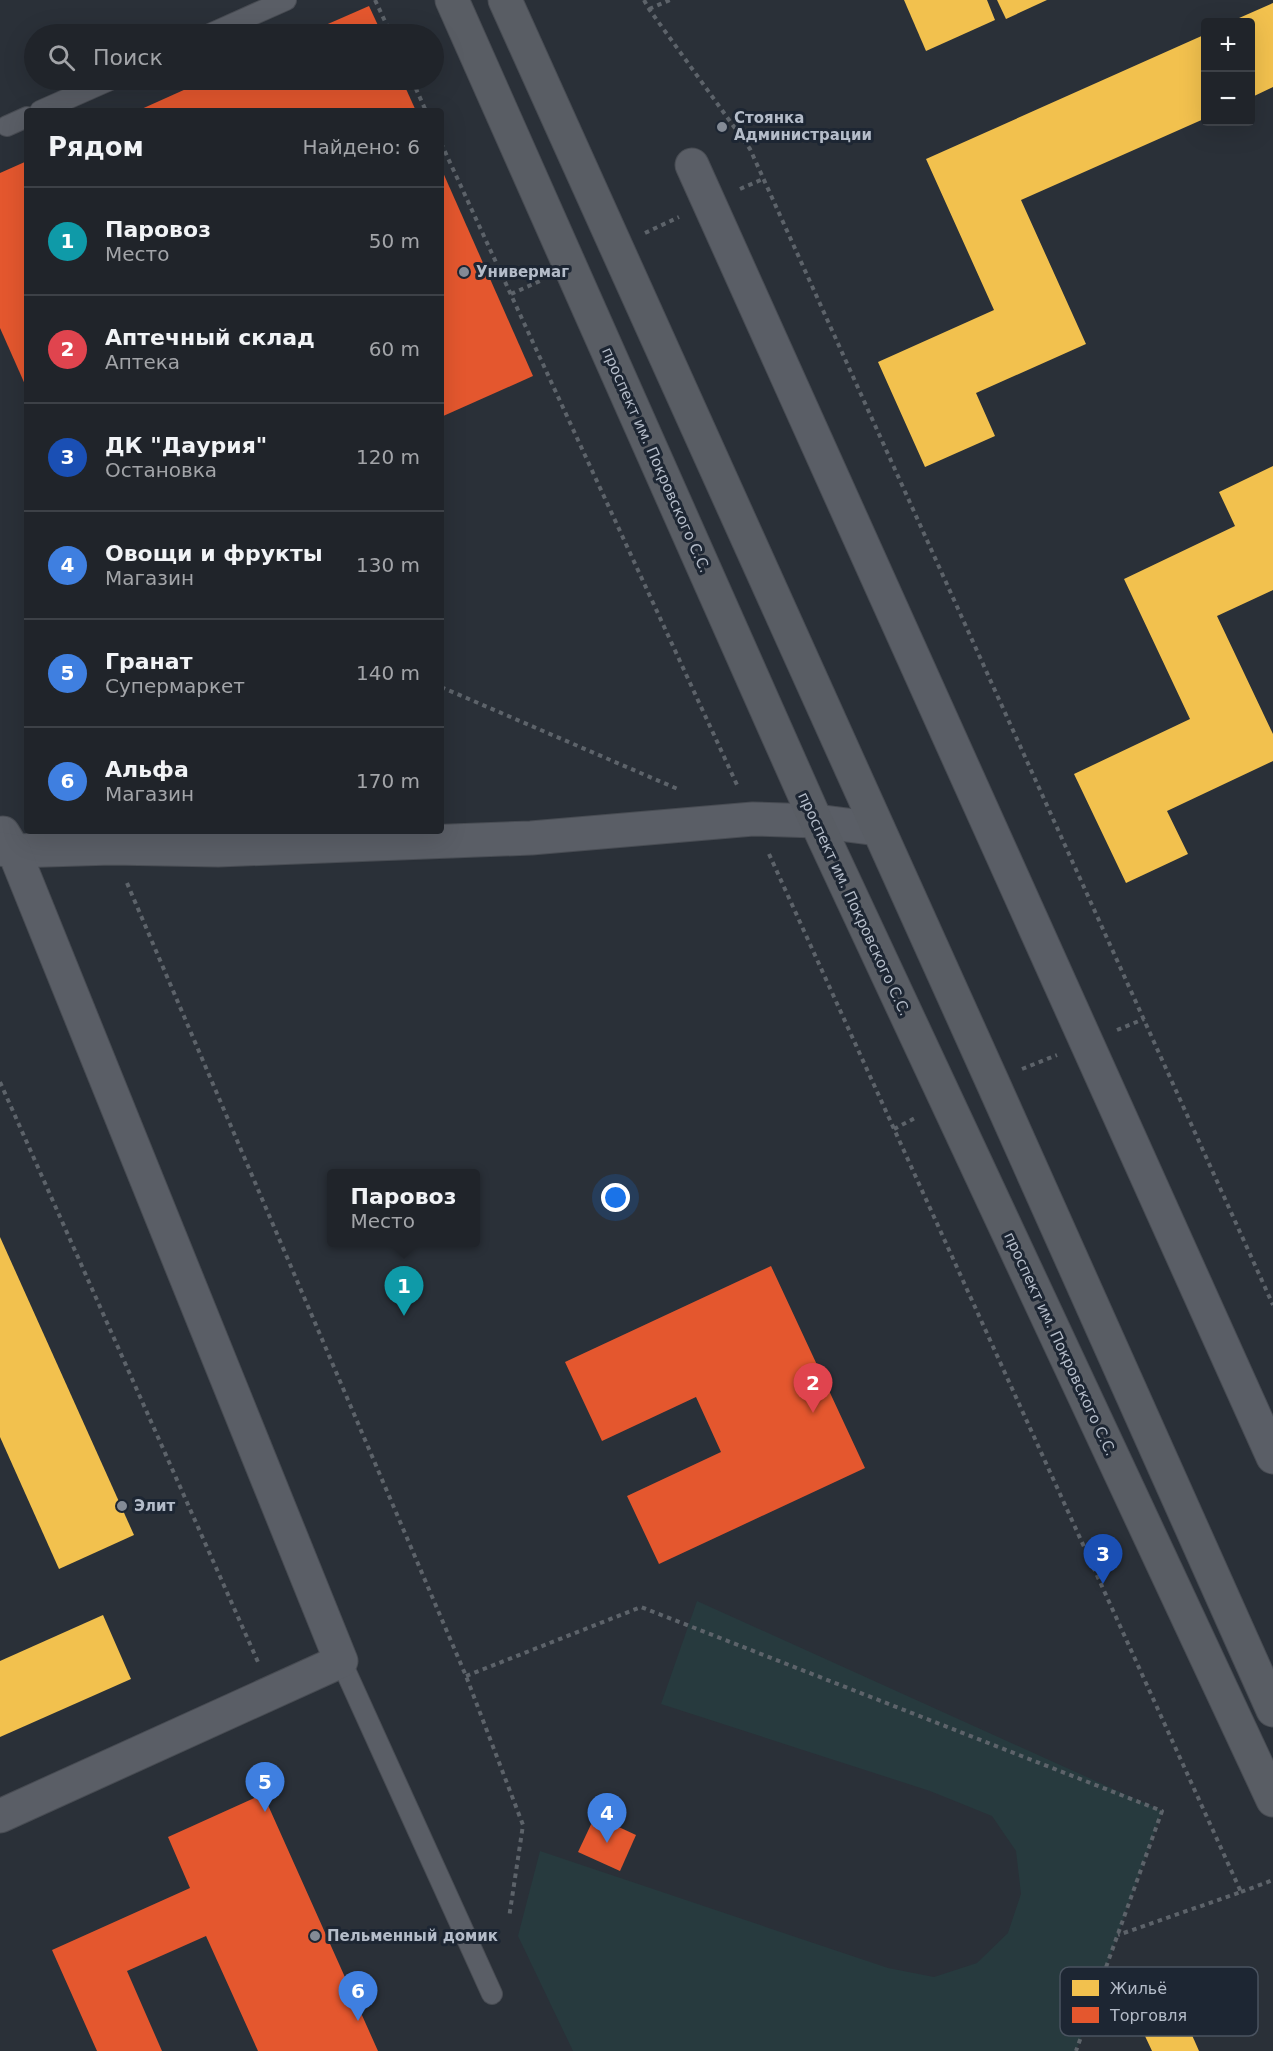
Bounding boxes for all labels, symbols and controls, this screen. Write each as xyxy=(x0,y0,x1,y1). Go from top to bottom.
map controls xyxy=(1201,18,1255,126)
button: + xyxy=(1201,18,1255,72)
search box xyxy=(24,24,444,90)
icon: search xyxy=(45,41,78,74)
text: Поиск xyxy=(93,45,163,70)
button: − xyxy=(1201,72,1255,126)
place label: Стоянка Администрации xyxy=(734,109,872,144)
marker: Стоянка Администрации xyxy=(715,120,729,134)
text: Рядом xyxy=(48,132,144,162)
text: Найдено: 6 xyxy=(302,135,420,159)
text: Паровоз xyxy=(105,217,211,242)
text: 1 xyxy=(61,229,74,253)
text: 50 m xyxy=(369,229,420,253)
text: Место xyxy=(105,242,169,266)
place label: Универмаг xyxy=(476,263,569,281)
marker: Универмаг xyxy=(457,265,471,279)
text: Аптечный склад xyxy=(105,325,315,350)
text: 2 xyxy=(61,337,74,361)
text: 60 m xyxy=(369,337,420,361)
street label: проспект им. Покровского С.С. xyxy=(598,345,714,575)
text: Аптека xyxy=(105,350,180,374)
text: ДК "Даурия" xyxy=(105,433,267,458)
text: 3 xyxy=(61,445,74,469)
text: 120 m xyxy=(356,445,420,469)
text: Остановка xyxy=(105,458,217,482)
text: Овощи и фрукты xyxy=(105,541,323,566)
text: 4 xyxy=(61,553,74,577)
text: 130 m xyxy=(356,553,420,577)
text: Магазин xyxy=(105,566,194,590)
text: Гранат xyxy=(105,649,192,674)
text: 5 xyxy=(61,661,74,685)
text: 140 m xyxy=(356,661,420,685)
text: Супермаркет xyxy=(105,674,245,698)
text: Альфа xyxy=(105,757,189,782)
text: 6 xyxy=(61,769,74,793)
text: 170 m xyxy=(356,769,420,793)
text: Магазин xyxy=(105,782,194,806)
street label: проспект им. Покровского С.С. xyxy=(794,789,914,1019)
popup xyxy=(327,1169,480,1247)
your location xyxy=(601,1183,630,1212)
text: Паровоз xyxy=(351,1184,456,1209)
text: Место xyxy=(351,1209,415,1233)
street label: проспект им. Покровского С.С. xyxy=(1000,1229,1120,1459)
pin: 1 xyxy=(384,1266,424,1316)
pin: 2 xyxy=(794,1364,832,1413)
place label: Элит xyxy=(134,1497,176,1515)
marker: Элит xyxy=(115,1499,129,1513)
pin: 3 xyxy=(1084,1534,1122,1584)
pin: 5 xyxy=(246,1762,284,1812)
pin: 4 xyxy=(588,1794,626,1843)
place label: Пельменный домик xyxy=(327,1927,498,1945)
marker: Пельменный домик xyxy=(308,1929,322,1943)
legend xyxy=(1060,1967,1258,2036)
pin: 6 xyxy=(338,1972,378,2021)
text: Жильё xyxy=(1110,1979,1167,1998)
text: Торговля xyxy=(1109,2006,1187,2025)

